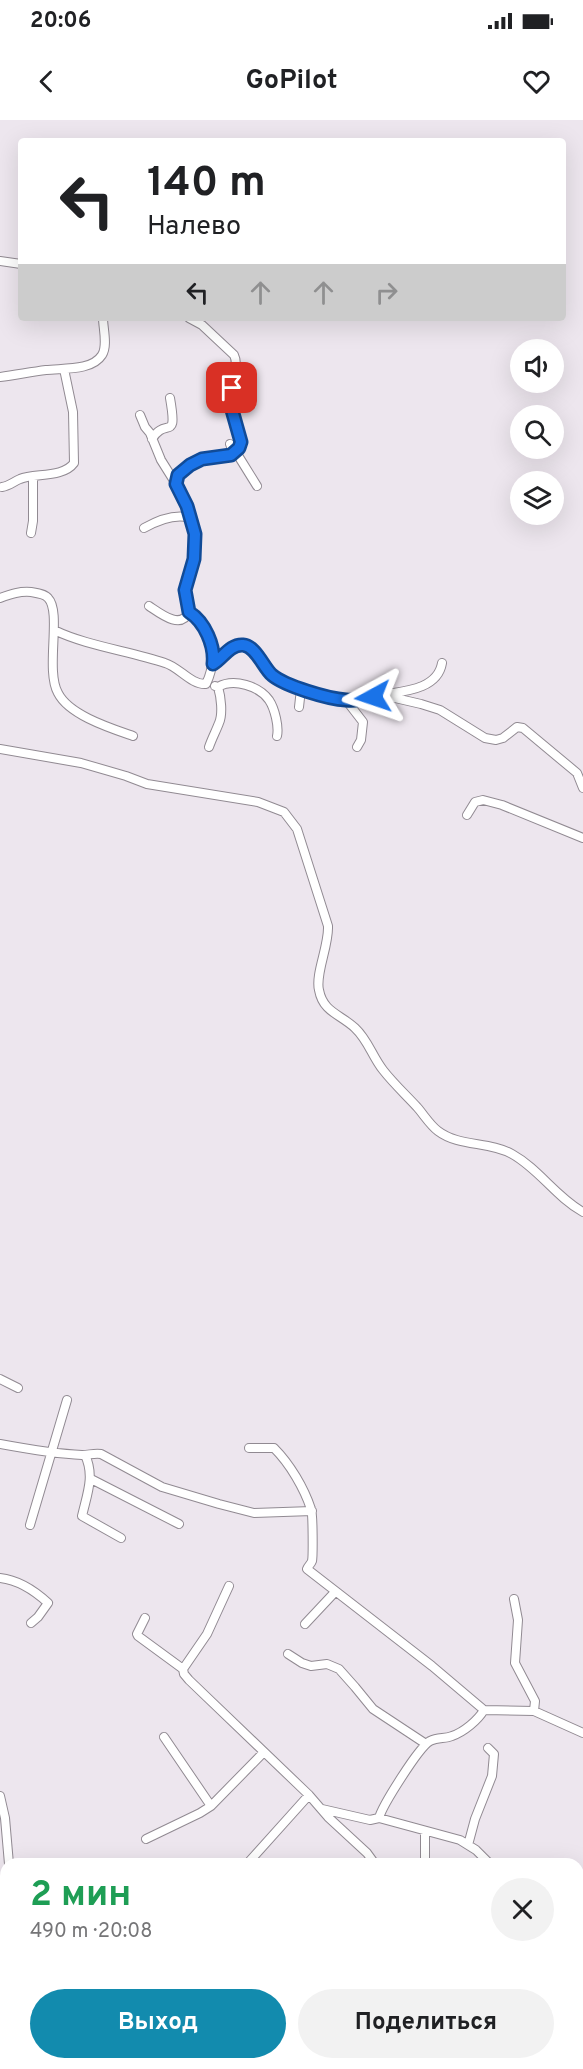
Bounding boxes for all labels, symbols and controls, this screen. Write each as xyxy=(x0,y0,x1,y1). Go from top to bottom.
text: 20:06 xyxy=(30,8,91,35)
text: GoPilot xyxy=(245,64,338,98)
icon: back xyxy=(30,65,63,98)
icon: heart xyxy=(520,65,553,98)
text: 140 m xyxy=(147,158,266,211)
icon: left xyxy=(48,162,126,240)
text: Налево xyxy=(147,210,241,244)
icon: left xyxy=(181,276,214,309)
icon: ahead xyxy=(244,276,277,309)
icon: ahead xyxy=(307,276,340,309)
icon: right xyxy=(370,276,403,309)
map controls xyxy=(510,339,564,525)
button: sound xyxy=(510,339,564,393)
pin xyxy=(206,362,257,413)
icon: arrive xyxy=(215,371,248,404)
button: search xyxy=(510,405,564,459)
button: layers xyxy=(510,471,564,525)
position arrow xyxy=(341,665,405,729)
text: 2 мин xyxy=(30,1873,131,1919)
button: close xyxy=(491,1878,554,1941)
text: 490 m · 20:08 xyxy=(30,1919,152,1945)
button: Выход xyxy=(30,1989,286,2058)
button: Поделиться xyxy=(298,1989,554,2058)

